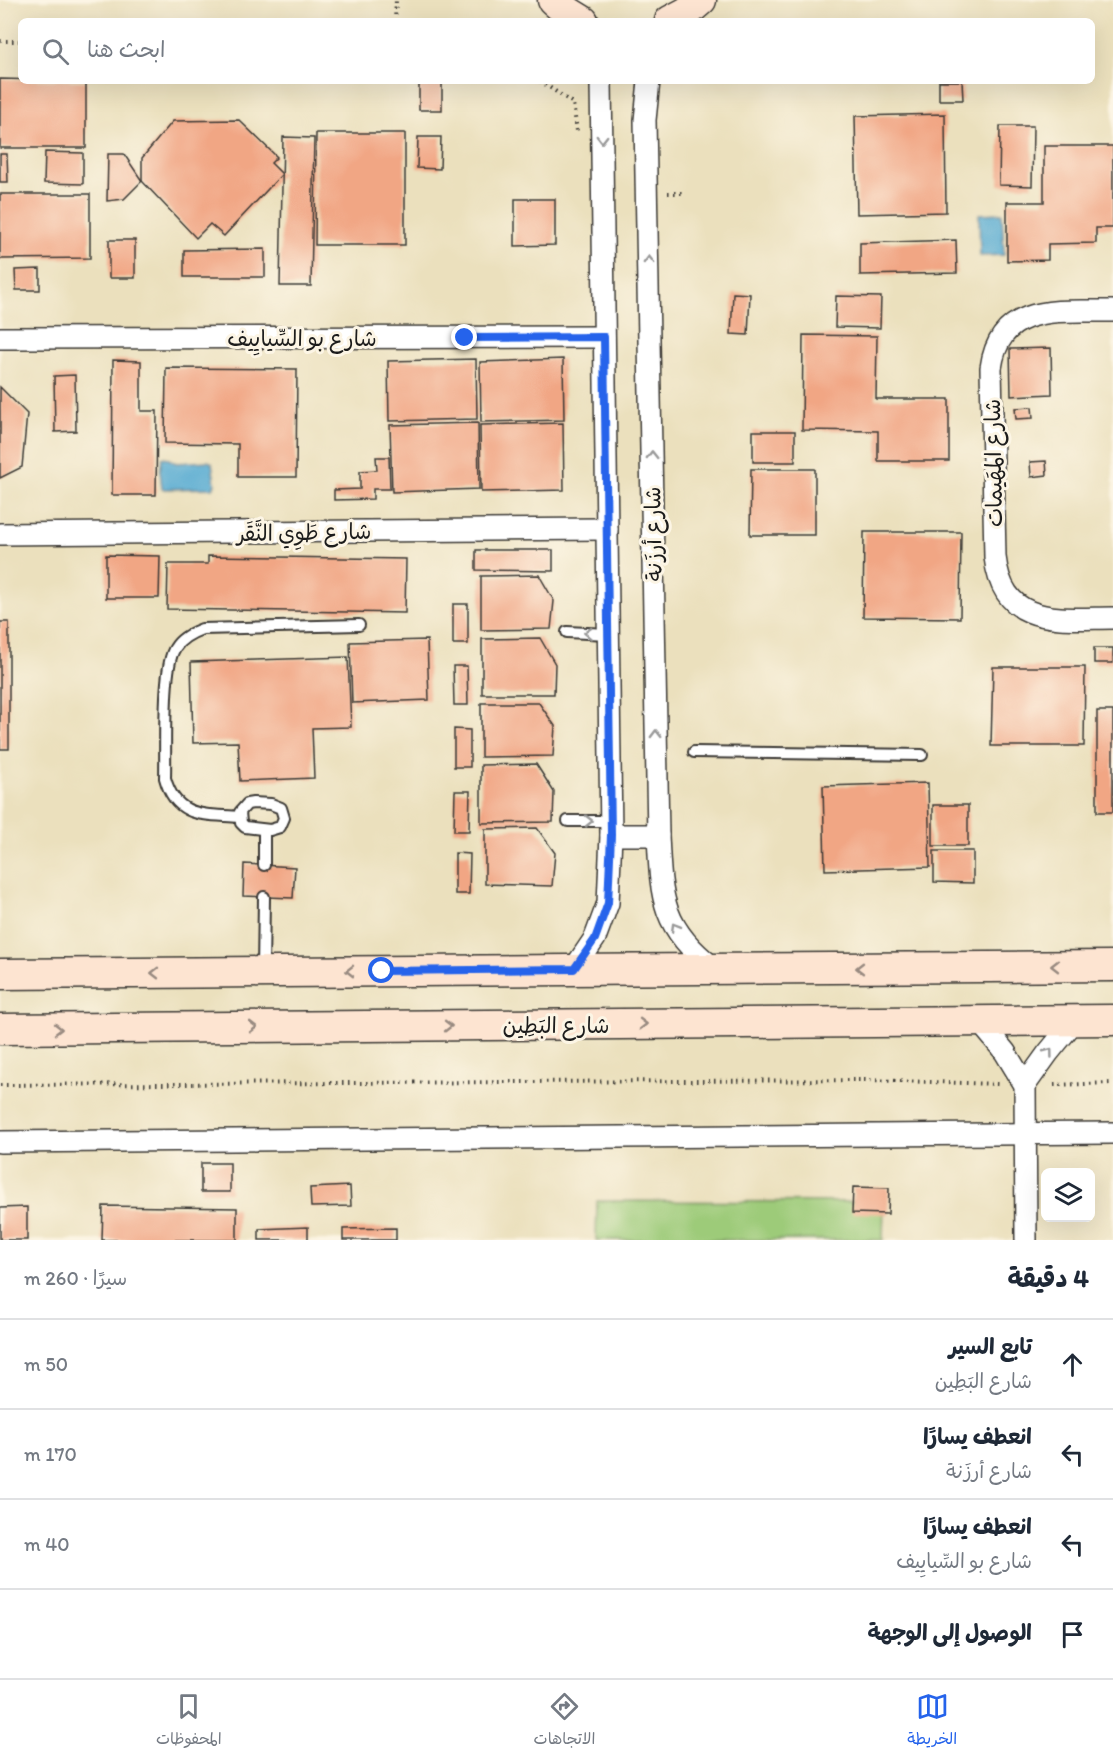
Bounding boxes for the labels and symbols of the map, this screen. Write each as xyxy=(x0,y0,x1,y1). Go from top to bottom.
one-way arrow xyxy=(596,135,608,144)
one-way arrow xyxy=(642,256,655,265)
route end xyxy=(451,324,477,350)
street label: شارع بو السِّيايِيف xyxy=(227,325,377,356)
street label: شارع المهَيمات xyxy=(979,399,1010,527)
one-way arrow xyxy=(646,451,658,460)
street label: شارع أرزَنة xyxy=(639,486,670,582)
street label: شارع طَوِي النَّقَر xyxy=(234,516,372,552)
one-way arrow xyxy=(583,627,592,640)
one-way arrow xyxy=(650,730,662,739)
one-way arrow xyxy=(585,815,594,827)
one-way arrow xyxy=(670,922,682,933)
route start xyxy=(368,957,394,983)
one-way arrow xyxy=(1050,960,1059,972)
one-way arrow xyxy=(855,961,864,974)
one-way arrow xyxy=(345,965,354,977)
one-way arrow xyxy=(150,966,159,979)
street label: شارع البَطِين xyxy=(503,1012,609,1041)
one-way arrow xyxy=(639,1018,648,1030)
one-way arrow xyxy=(444,1019,453,1032)
one-way arrow xyxy=(249,1021,258,1033)
one-way arrow xyxy=(54,1023,63,1035)
one-way arrow xyxy=(1042,1048,1053,1059)

